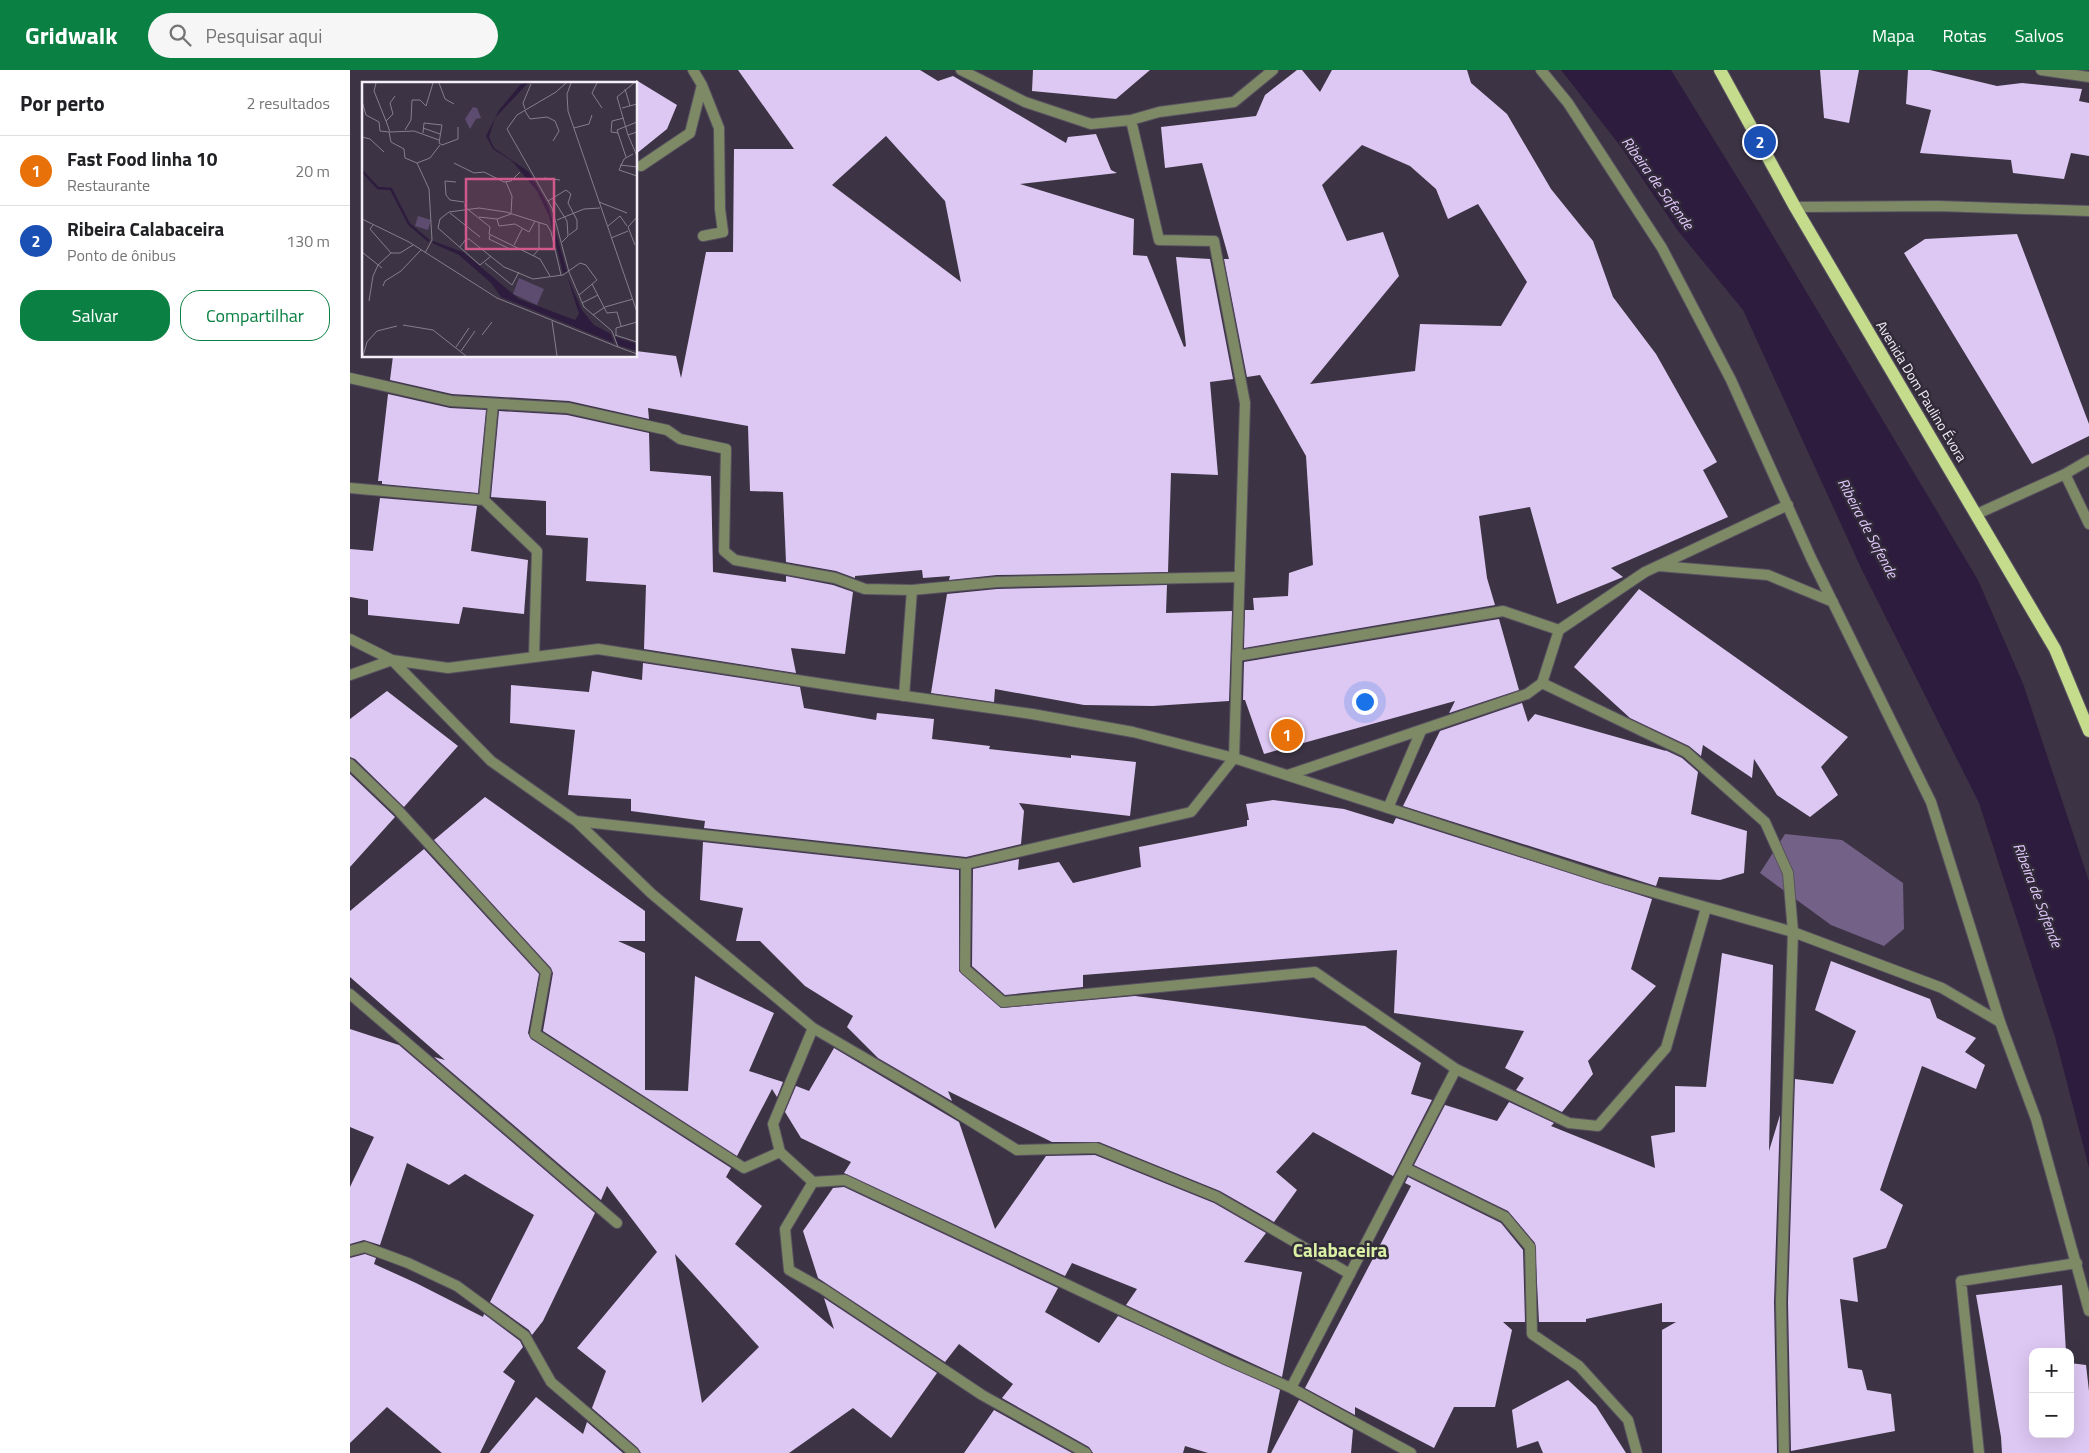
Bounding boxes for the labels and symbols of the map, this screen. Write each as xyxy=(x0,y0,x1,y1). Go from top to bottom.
inset map xyxy=(362,82,638,358)
pin: 2 xyxy=(1744,123,1776,161)
water label: Ribeira de Safende xyxy=(1616,132,1700,235)
street label: Avenida Dom Paulino Évora xyxy=(1871,316,1973,466)
water label: Ribeira de Safende xyxy=(1832,474,1905,583)
your location xyxy=(1352,689,1378,715)
pin: 1 xyxy=(1271,716,1303,754)
water label: Ribeira de Safende xyxy=(2007,839,2069,952)
district label: Calabaceira xyxy=(1293,1235,1388,1264)

